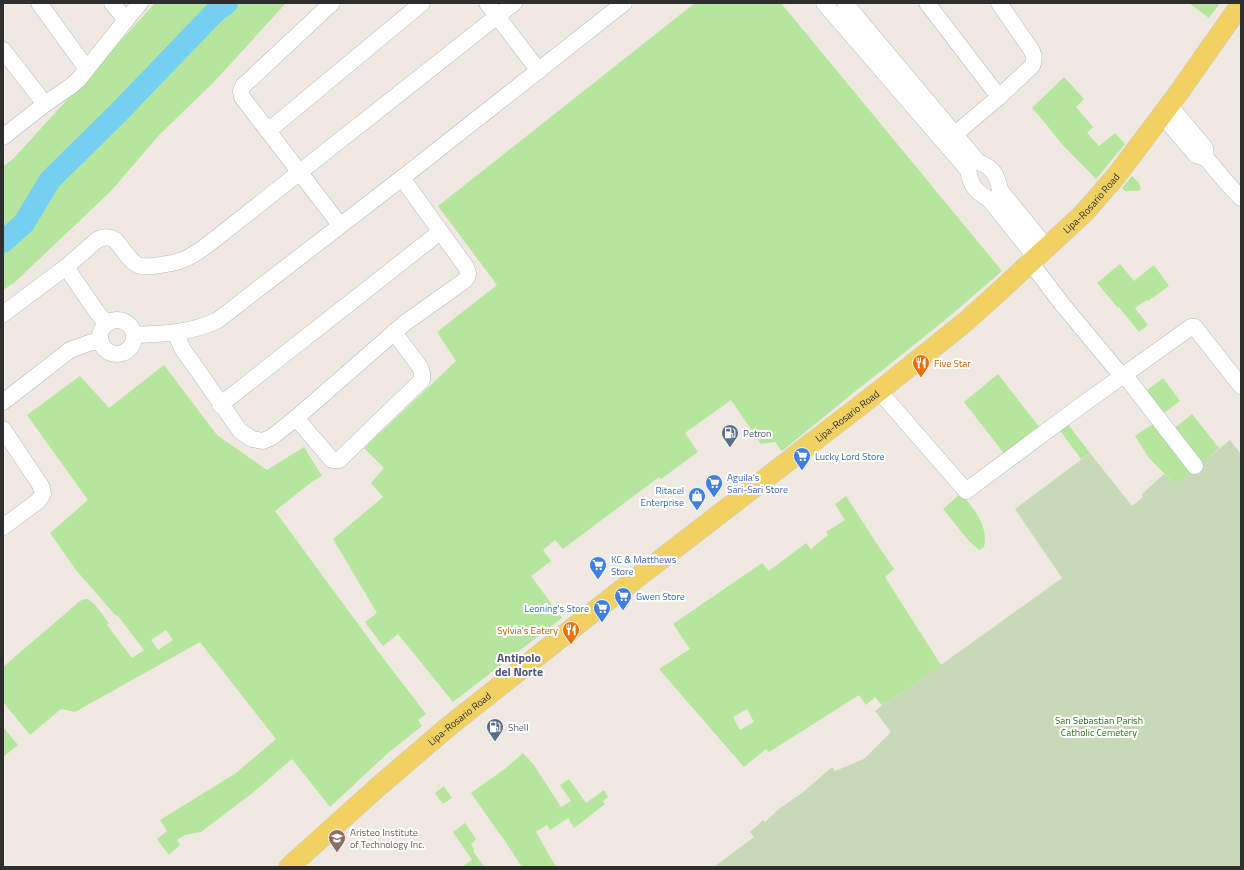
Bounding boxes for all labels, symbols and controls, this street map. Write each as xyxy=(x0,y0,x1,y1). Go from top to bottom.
street label: Lipa-Rosario Road xyxy=(1060,170,1123,237)
restaurant icon: Five Star xyxy=(911,353,931,378)
place label: Five Star xyxy=(934,356,971,371)
street label: Lipa-Rosario Road xyxy=(812,386,883,446)
fuel station icon: Petron xyxy=(720,423,740,448)
place label: Petron xyxy=(743,426,771,441)
supermarket icon: Lucky Lord Store xyxy=(792,446,812,471)
place label: Lucky Lord Store xyxy=(815,449,885,464)
place label: Aguila's Sari-Sari Store xyxy=(727,470,788,497)
supermarket icon: Aguila's Sari-Sari Store xyxy=(704,473,724,498)
place label: Ritacel Enterprise xyxy=(640,483,684,510)
shop icon: Ritacel Enterprise xyxy=(687,486,707,511)
place label: KC & Matthews Store xyxy=(611,552,677,579)
supermarket icon: KC & Matthews Store xyxy=(588,555,608,580)
supermarket icon: Gwen Store xyxy=(613,586,633,611)
place label: Gwen Store xyxy=(636,589,685,604)
supermarket icon: Leoning's Store xyxy=(592,598,612,623)
place label: Leoning's Store xyxy=(524,601,589,616)
restaurant icon: Sylvia's Eatery xyxy=(561,620,581,645)
place label: Sylvia's Eatery xyxy=(497,623,558,638)
district label: Antipolo del Norte xyxy=(495,648,543,681)
street label: Lipa-Rosario Road xyxy=(425,689,494,749)
park label: San Sebastian Parish Catholic Cemetery xyxy=(1055,713,1143,740)
fuel station icon: Shell xyxy=(485,717,505,742)
place label: Shell xyxy=(508,720,528,735)
place label: Aristeo Institute of Technology Inc. xyxy=(350,825,425,852)
school or university icon: Aristeo Institute of Technology Inc. xyxy=(327,828,347,853)

